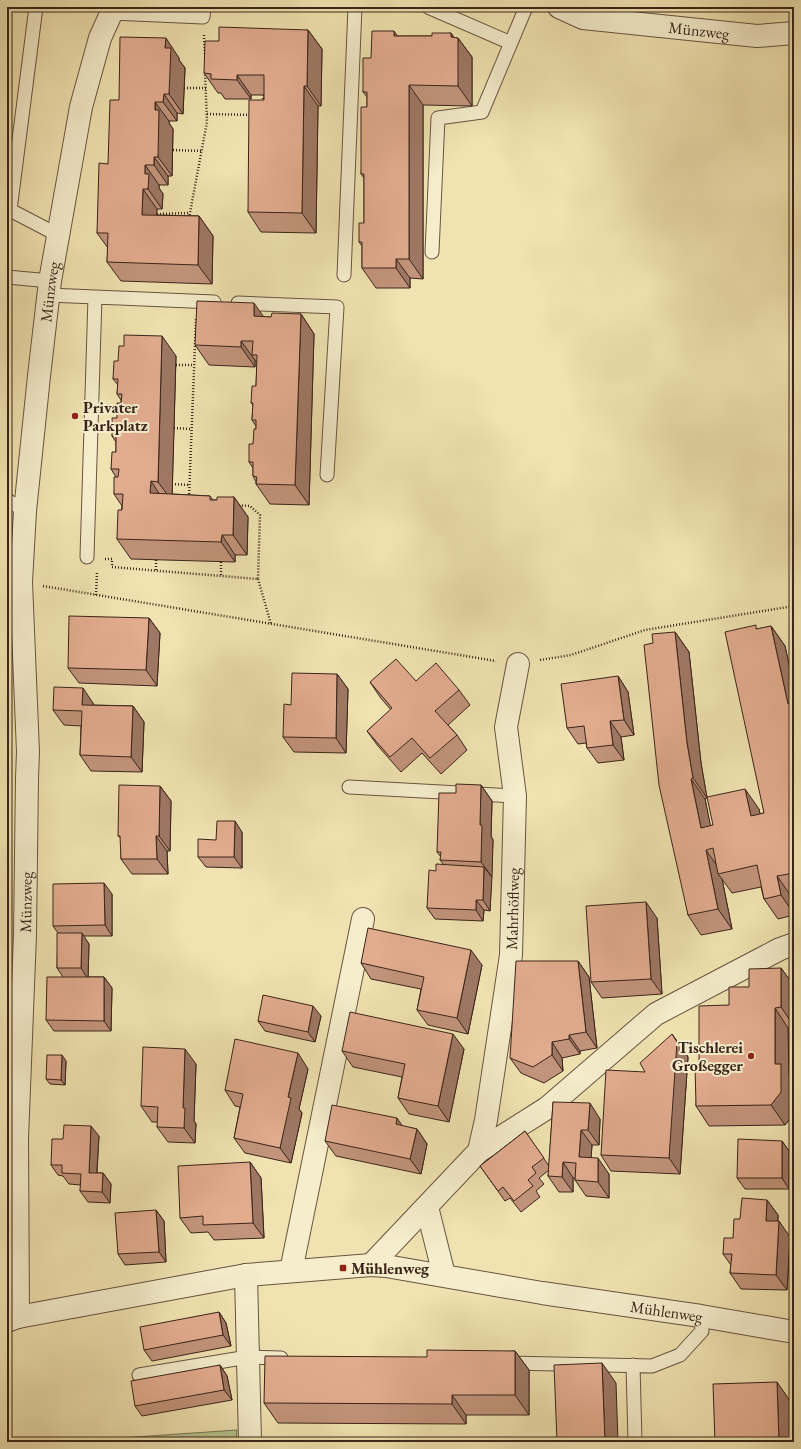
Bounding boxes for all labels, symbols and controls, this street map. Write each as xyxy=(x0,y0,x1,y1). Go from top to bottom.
street label: Münzweg xyxy=(667,17,731,44)
street label: Münzweg xyxy=(35,259,64,323)
place label: Privater Parkplatz xyxy=(83,397,148,436)
marker: Privater Parkplatz xyxy=(70,411,80,421)
street label: Mahrhöflweg xyxy=(501,866,524,950)
street label: Münzweg xyxy=(15,870,37,933)
place label: Tischlerei Großegger xyxy=(672,1037,743,1076)
marker: Tischlerei Großegger xyxy=(746,1051,756,1061)
place label: Mühlenweg xyxy=(351,1258,430,1279)
marker: Mühlenweg xyxy=(338,1263,348,1273)
street label: Mühlenweg xyxy=(629,1296,705,1327)

